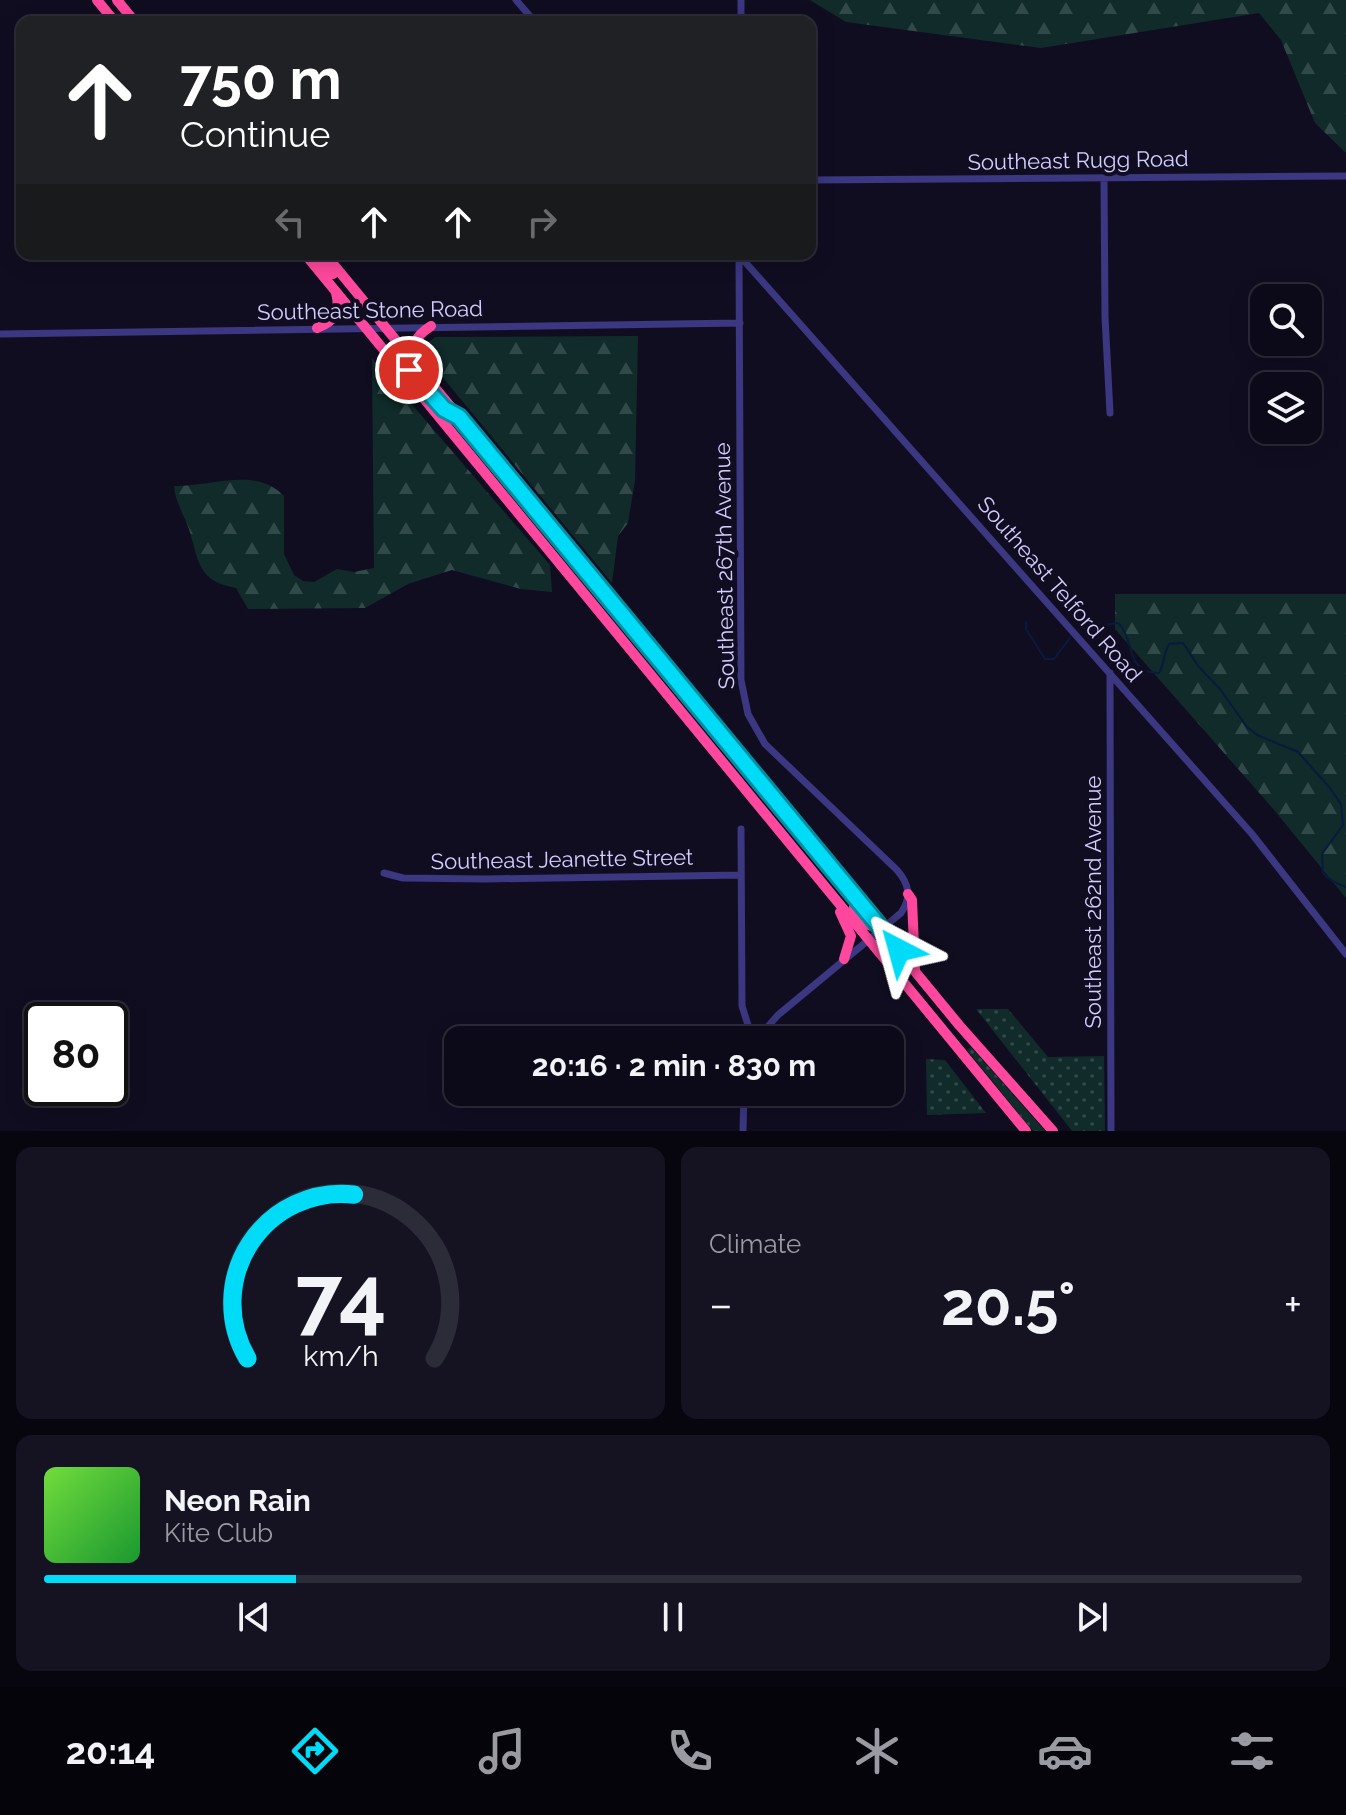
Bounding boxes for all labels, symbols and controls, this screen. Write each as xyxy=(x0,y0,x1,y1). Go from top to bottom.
text: 750 m xyxy=(180,46,342,112)
icon: ahead xyxy=(48,48,152,152)
text: Continue xyxy=(180,113,330,155)
street label: Southeast Rugg Road xyxy=(967,145,1189,175)
icon: left xyxy=(268,200,312,244)
icon: ahead xyxy=(352,200,396,244)
icon: ahead xyxy=(436,200,480,244)
icon: right xyxy=(520,200,564,244)
map controls xyxy=(1250,284,1322,444)
button: search xyxy=(1250,284,1322,356)
street label: Southeast Stone Road xyxy=(257,295,483,325)
pin xyxy=(375,336,443,404)
icon: arrive xyxy=(387,348,431,392)
button: layers xyxy=(1250,372,1322,444)
street label: Southeast 267th Avenue xyxy=(709,442,739,690)
street label: Southeast Telford Road xyxy=(972,491,1148,687)
street label: Southeast 262nd Avenue xyxy=(1080,775,1106,1029)
street label: Southeast Jeanette Street xyxy=(430,844,694,874)
position arrow xyxy=(857,908,941,992)
speed limit sign: 80 xyxy=(24,1002,128,1106)
text: 20:16 · 2 min · 830 m xyxy=(532,1048,816,1083)
text: Climate xyxy=(709,1229,801,1259)
text: 74 xyxy=(295,1247,386,1344)
text: 20.5° xyxy=(941,1269,1075,1339)
text: − xyxy=(709,1279,733,1330)
text: + xyxy=(1284,1279,1302,1330)
text: km/h xyxy=(303,1339,378,1373)
text: Neon Rain xyxy=(164,1483,311,1518)
text: Kite Club xyxy=(164,1518,273,1548)
icon: previous xyxy=(232,1595,276,1639)
icon: pause xyxy=(651,1595,695,1639)
icon: next xyxy=(1070,1595,1114,1639)
icon: directions xyxy=(287,1723,343,1779)
icon: music xyxy=(474,1723,530,1779)
icon: phone xyxy=(662,1723,718,1779)
icon: climate xyxy=(849,1723,905,1779)
icon: car xyxy=(1037,1723,1093,1779)
icon: filters xyxy=(1224,1723,1280,1779)
text: 20:14 xyxy=(66,1730,155,1772)

